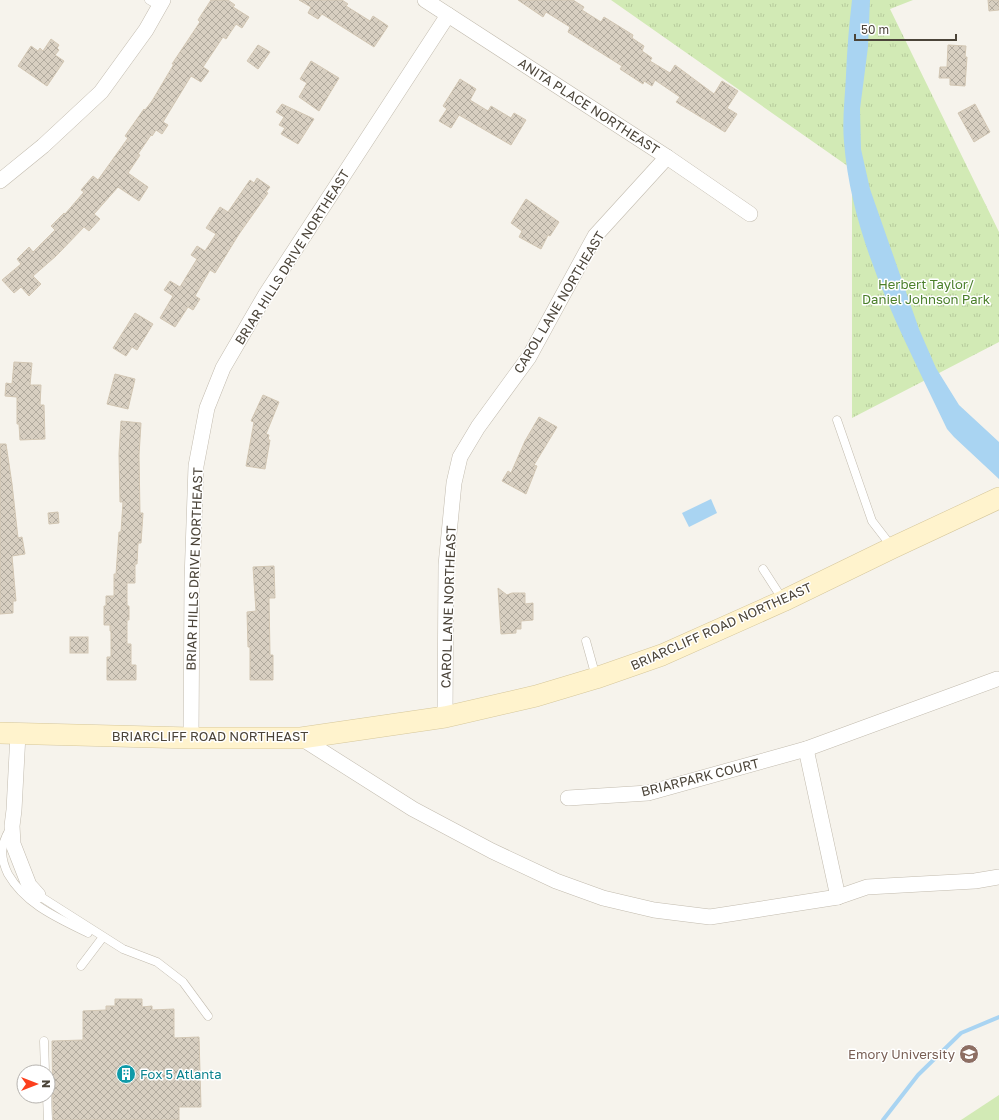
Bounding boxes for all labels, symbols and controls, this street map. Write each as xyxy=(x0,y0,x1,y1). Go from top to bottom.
scale bar xyxy=(855,16,956,42)
text: 50 m xyxy=(861,22,889,37)
street label: ANITA PLACE NORTHEAST xyxy=(515,54,663,158)
street label: BRIAR HILLS DRIVE NORTHEAST xyxy=(231,167,353,347)
street label: CAROL LANE NORTHEAST xyxy=(510,228,608,376)
park label: Herbert Taylor/ Daniel Johnson Park xyxy=(862,276,991,307)
street label: BRIAR HILLS DRIVE NORTHEAST xyxy=(182,467,206,671)
street label: CAROL LANE NORTHEAST xyxy=(437,525,459,689)
street label: BRIARCLIFF ROAD NORTHEAST xyxy=(628,579,814,673)
street label: BRIARCLIFF ROAD NORTHEAST xyxy=(112,728,308,744)
street label: BRIARPARK COURT xyxy=(639,755,761,799)
school or university icon: Emory University xyxy=(958,1043,980,1065)
place label: Emory University xyxy=(848,1046,956,1062)
building icon: Fox 5 Atlanta xyxy=(115,1063,137,1085)
north arrow xyxy=(16,1064,56,1104)
place label: Fox 5 Atlanta xyxy=(140,1066,222,1082)
text: N xyxy=(40,1080,53,1088)

